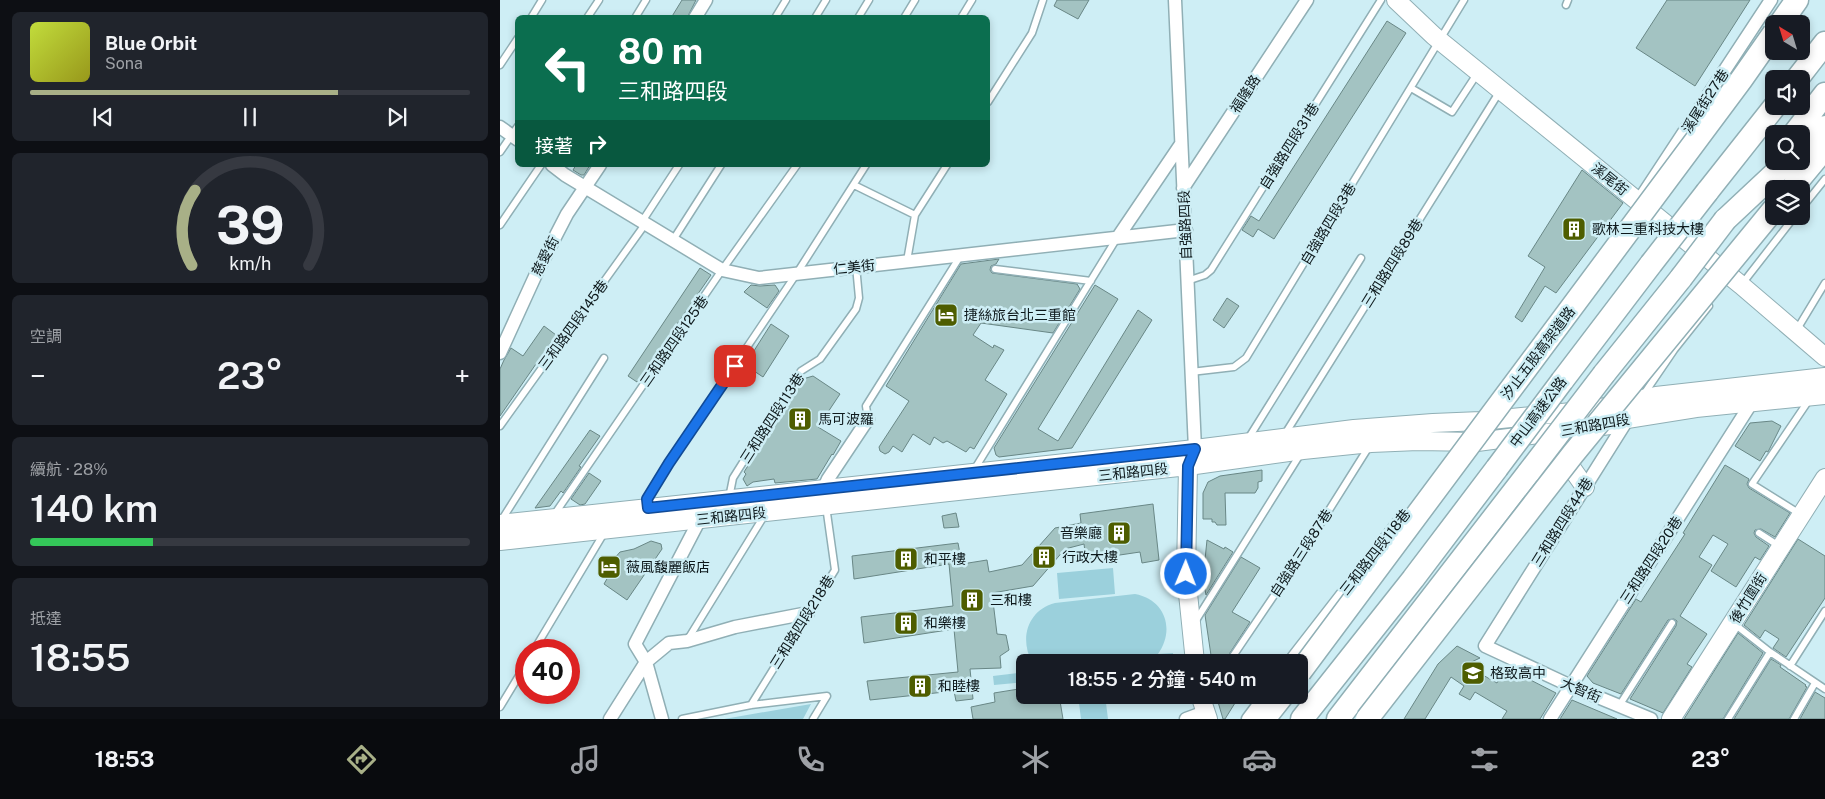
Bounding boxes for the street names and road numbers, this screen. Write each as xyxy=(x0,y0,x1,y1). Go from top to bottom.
street label: 溪尾街27巷 xyxy=(1678,66,1732,136)
street label: 福隆路 xyxy=(1227,72,1263,116)
street label: 自強路四段31巷 xyxy=(1256,100,1322,192)
street label: 溪尾街 xyxy=(1589,160,1631,198)
street label: 自強路四段3巷 xyxy=(1297,180,1359,268)
street label: 自強路四段 xyxy=(1176,190,1194,260)
street label: 三和路四段89巷 xyxy=(1358,216,1426,310)
street label: 慈愛街 xyxy=(528,234,562,278)
street label: 仁美街 xyxy=(832,257,876,277)
street label: 三和路四段145巷 xyxy=(535,277,611,373)
street label: 三和路四段125巷 xyxy=(637,293,711,389)
street label: 汐止五股高架道路 xyxy=(1498,303,1578,403)
street label: 三和路四段113巷 xyxy=(737,370,807,466)
street label: 中山高速公路 xyxy=(1506,374,1570,450)
street label: 三和路四段 xyxy=(1559,411,1631,439)
street label: 三和路四段 xyxy=(1097,460,1169,484)
street label: 三和路四段44巷 xyxy=(1528,475,1596,569)
street label: 三和路四段 xyxy=(695,504,767,528)
street label: 自強路三段87巷 xyxy=(1267,506,1335,600)
street label: 三和路四段118巷 xyxy=(1337,506,1413,598)
street label: 三和路四段20巷 xyxy=(1617,513,1685,607)
street label: 後竹圍街 xyxy=(1726,570,1770,626)
street label: 三和路四段218巷 xyxy=(767,572,837,672)
street label: 大智街 xyxy=(1559,674,1603,706)

